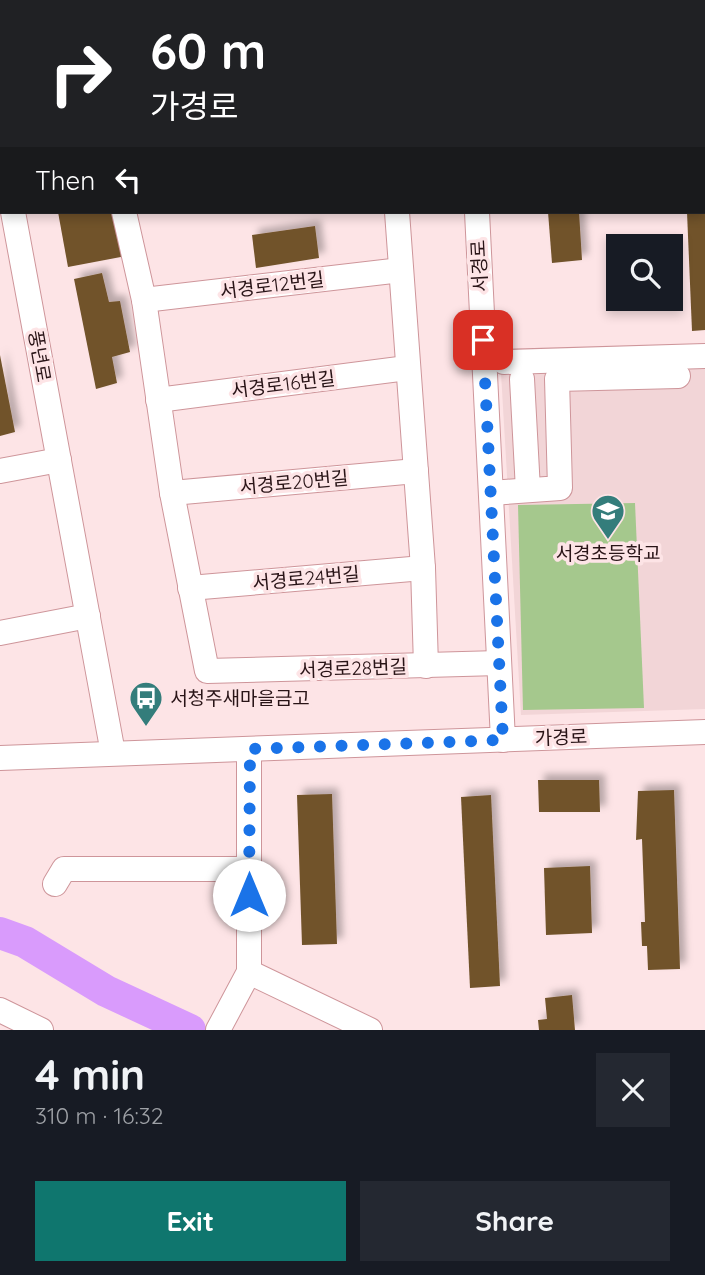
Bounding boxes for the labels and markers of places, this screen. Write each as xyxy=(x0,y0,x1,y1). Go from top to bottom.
pin xyxy=(453,310,513,370)
school or university icon: 서경초등학교 xyxy=(589,492,627,541)
place label: 서경초등학교 xyxy=(556,541,660,565)
bus stop icon: 서청주새마을금고 xyxy=(127,679,165,728)
place label: 서청주새마을금고 xyxy=(170,686,310,710)

